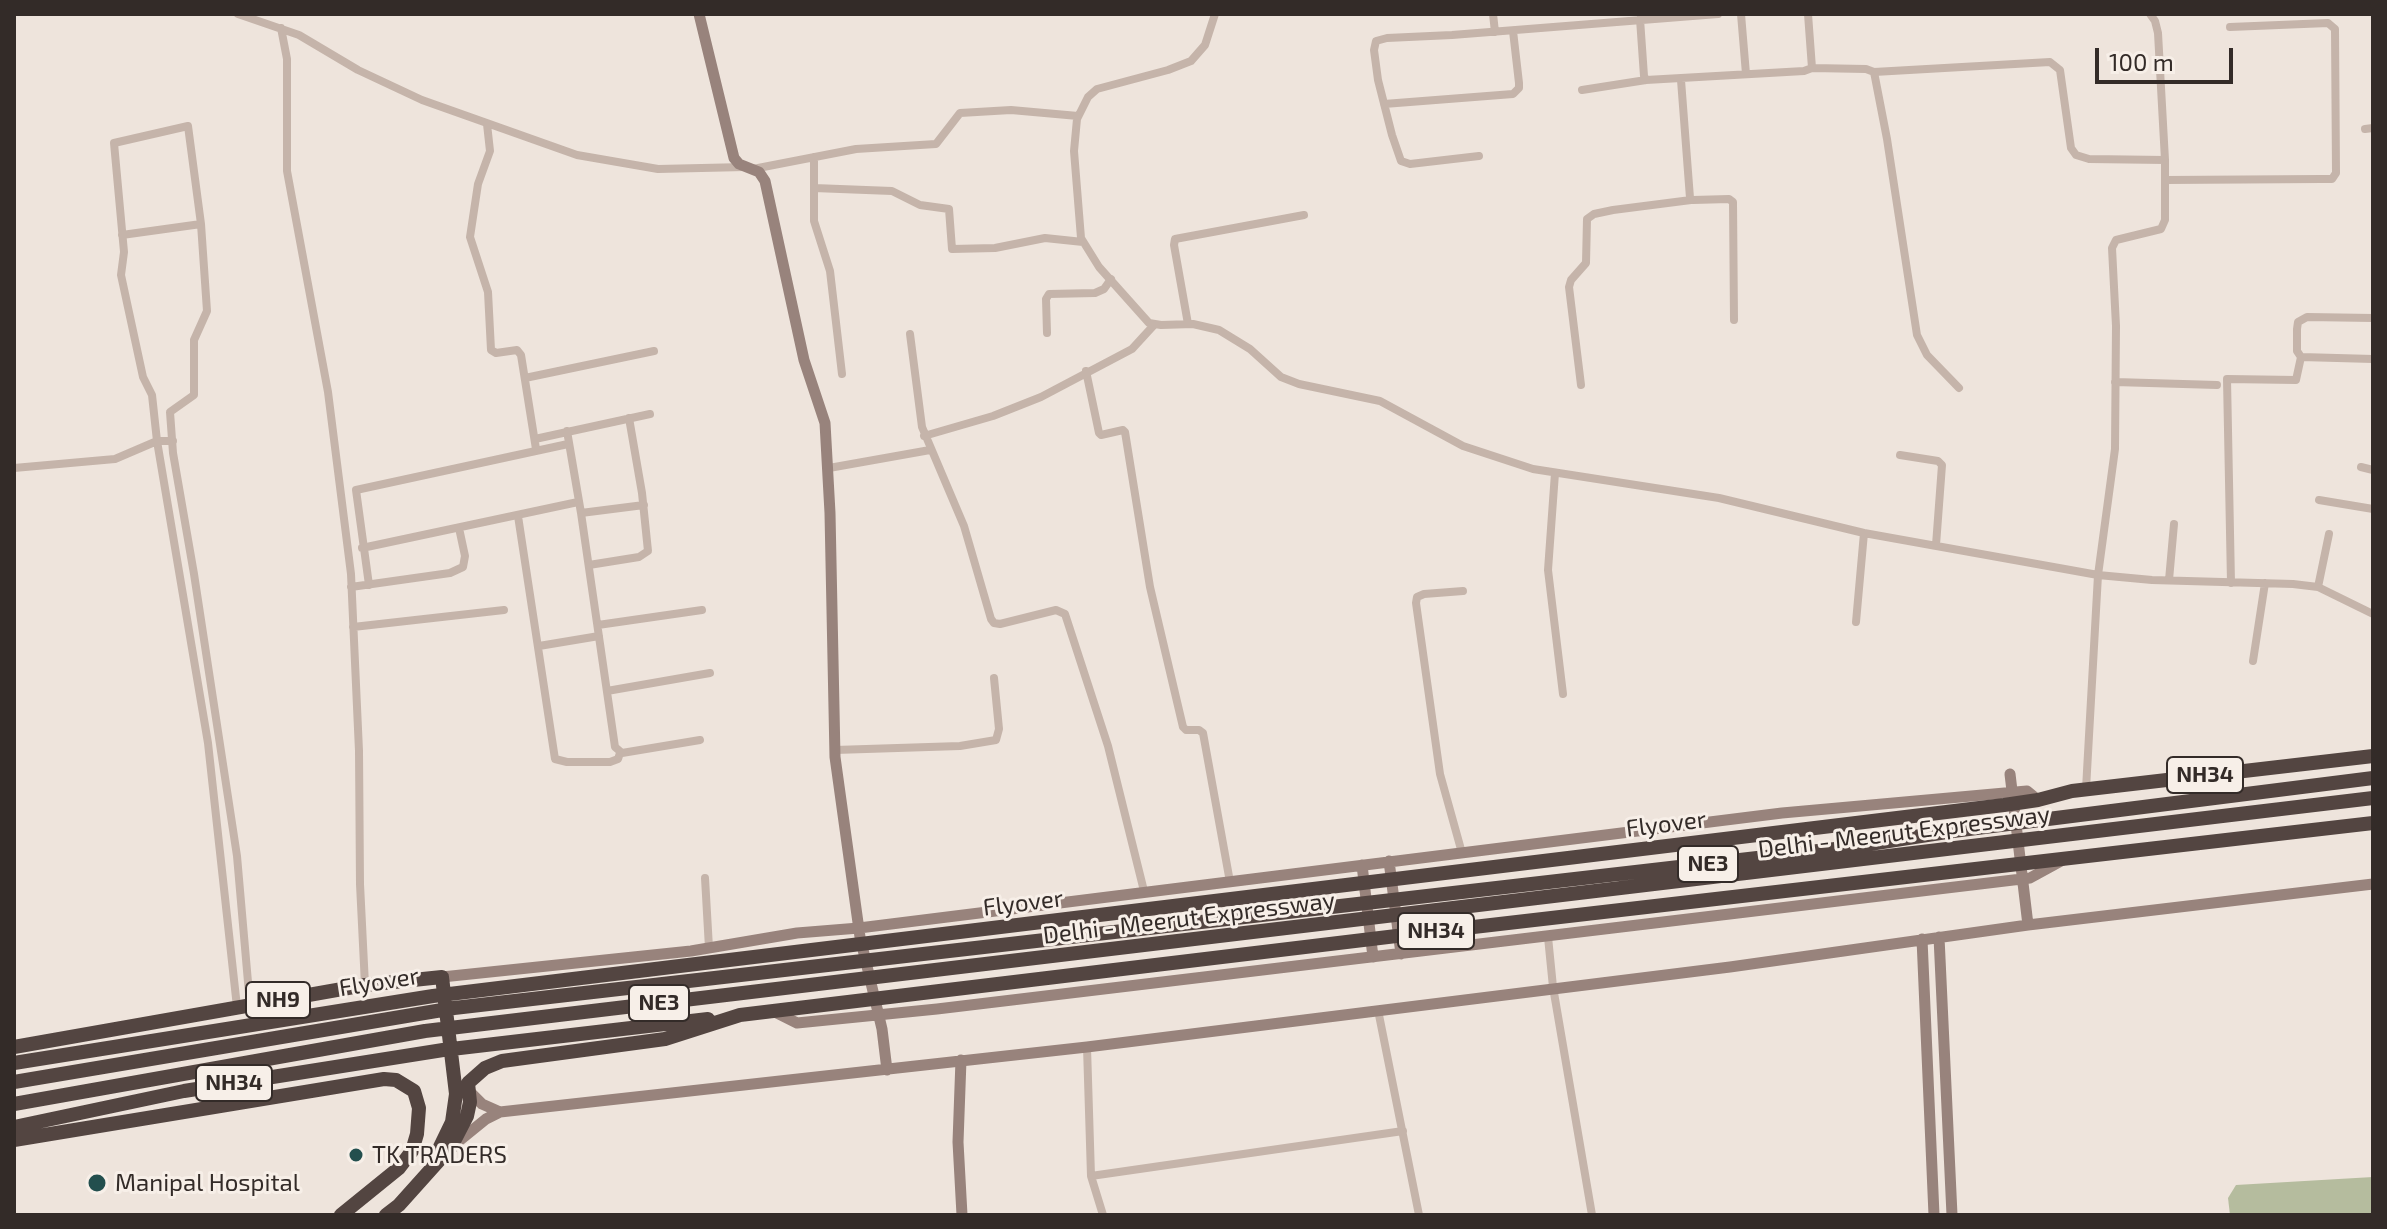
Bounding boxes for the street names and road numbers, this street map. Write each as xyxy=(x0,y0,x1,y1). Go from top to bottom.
road number: NH34 xyxy=(2167,757,2243,793)
street label: Delhi - Meerut Expressway xyxy=(1756,800,2052,864)
street label: Flyover xyxy=(1624,805,1708,843)
road number: NE3 xyxy=(1678,846,1738,882)
street label: Flyover xyxy=(981,884,1065,922)
street label: Delhi - Meerut Expressway xyxy=(1041,886,1337,950)
road number: NH34 xyxy=(1398,913,1474,949)
street label: Flyover xyxy=(337,961,421,1003)
road number: NH9 xyxy=(246,982,310,1018)
road number: NE3 xyxy=(629,985,689,1021)
road number: NH34 xyxy=(196,1065,272,1101)

